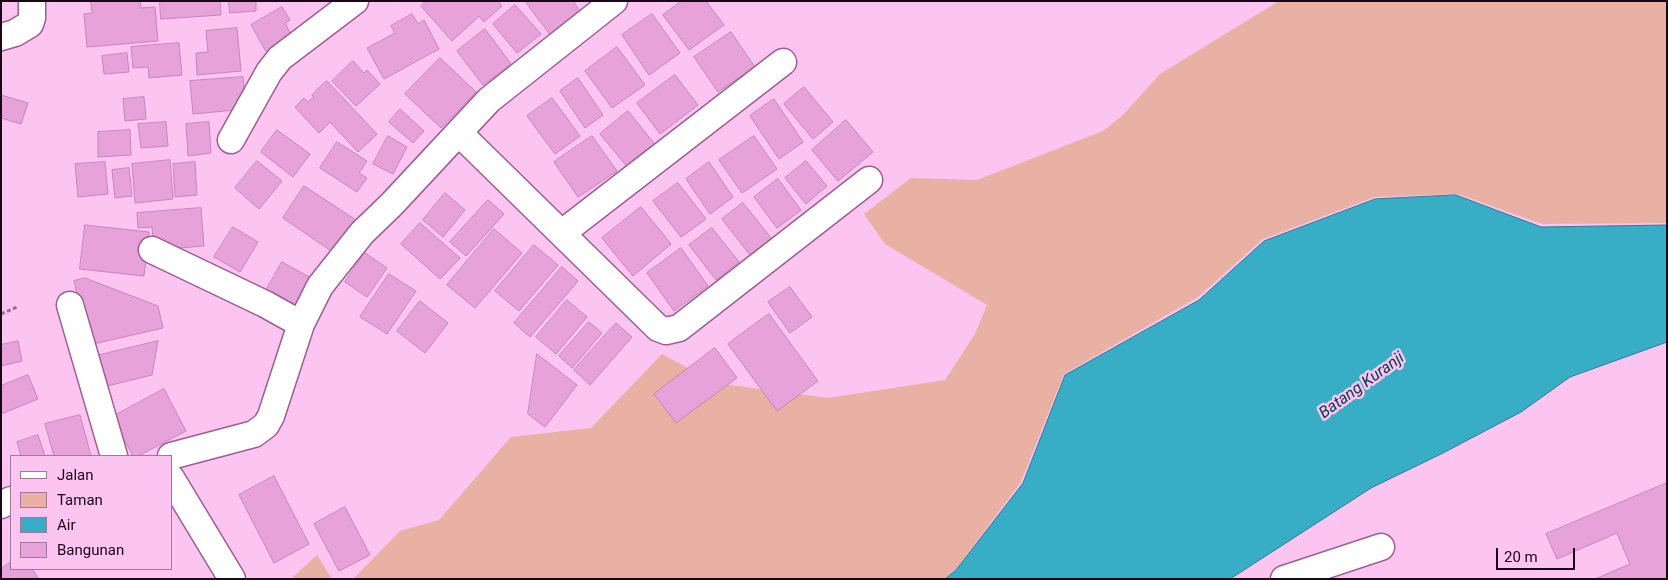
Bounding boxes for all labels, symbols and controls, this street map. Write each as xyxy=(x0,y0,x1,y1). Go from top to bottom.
water label: Batang Kuranji xyxy=(1316,349,1408,423)
legend xyxy=(10,455,172,570)
text: Jalan xyxy=(57,466,94,484)
text: Taman xyxy=(57,491,103,509)
text: Air xyxy=(57,516,76,534)
scale bar xyxy=(1498,538,1577,570)
text: Bangunan xyxy=(57,541,124,559)
text: 20 m xyxy=(1504,548,1538,566)

